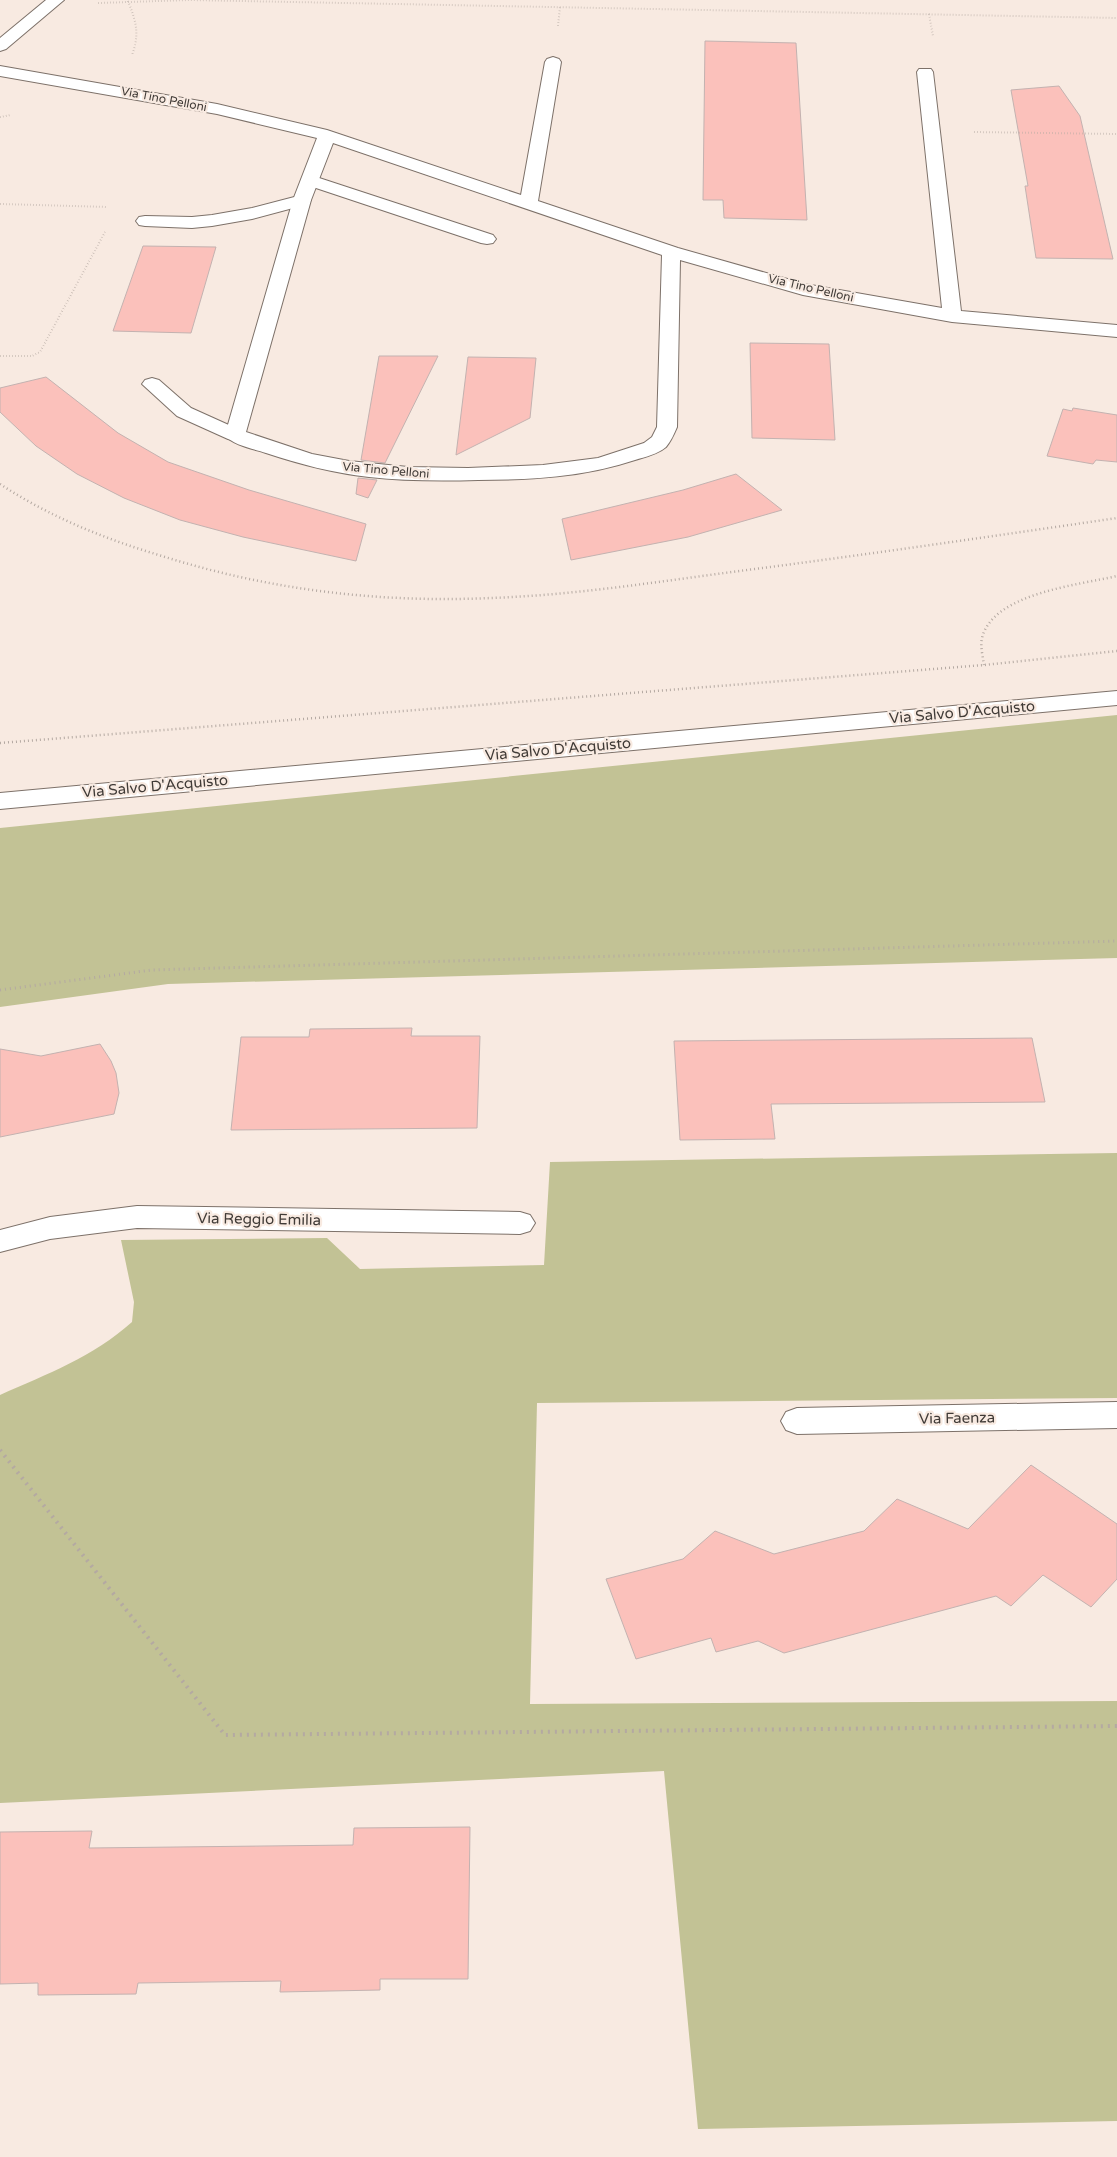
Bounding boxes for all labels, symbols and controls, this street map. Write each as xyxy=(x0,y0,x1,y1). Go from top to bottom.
street label: Via Tino Pelloni xyxy=(120,84,208,114)
street label: Via Tino Pelloni xyxy=(767,271,855,305)
street label: Via Tino Pelloni xyxy=(342,459,430,481)
street label: Via Salvo D'Acquisto xyxy=(888,697,1036,727)
street label: Via Salvo D'Acquisto xyxy=(484,734,632,764)
street label: Via Salvo D'Acquisto xyxy=(81,771,229,801)
street label: Via Reggio Emilia xyxy=(197,1209,321,1229)
street label: Via Faenza xyxy=(919,1408,995,1428)

